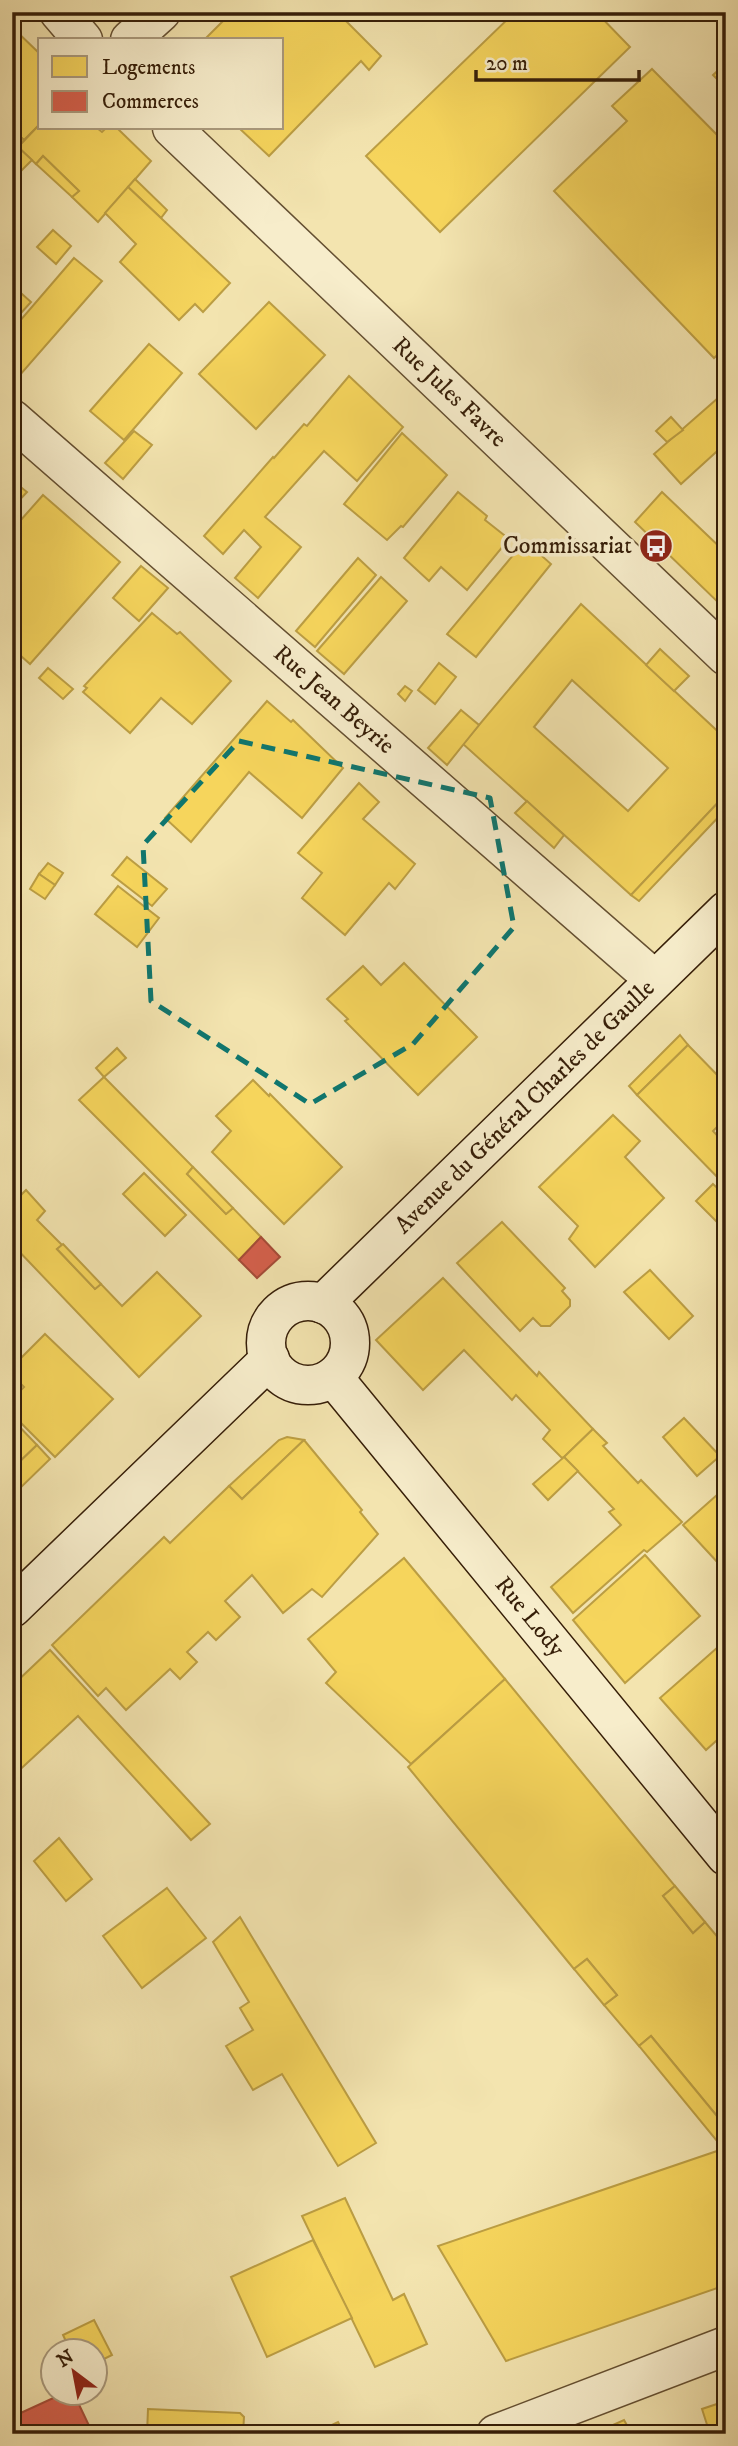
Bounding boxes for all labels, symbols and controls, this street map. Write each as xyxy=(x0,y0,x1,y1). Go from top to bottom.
legend xyxy=(38,38,284,130)
scale bar xyxy=(476,38,638,82)
text: 20 m xyxy=(486,51,528,77)
text: Logements xyxy=(102,55,195,81)
text: Commerces xyxy=(102,89,199,115)
street label: Rue Jules Favre xyxy=(386,331,513,454)
bus stop icon: Commissariat xyxy=(637,527,675,565)
place label: Commissariat xyxy=(503,531,632,561)
street label: Rue Jean Beyrie xyxy=(267,639,401,761)
street label: Avenue du Général Charles de Gaulle xyxy=(389,974,661,1241)
street label: Rue Lody xyxy=(488,1570,572,1663)
north arrow xyxy=(38,2338,108,2408)
text: N xyxy=(53,2345,79,2373)

